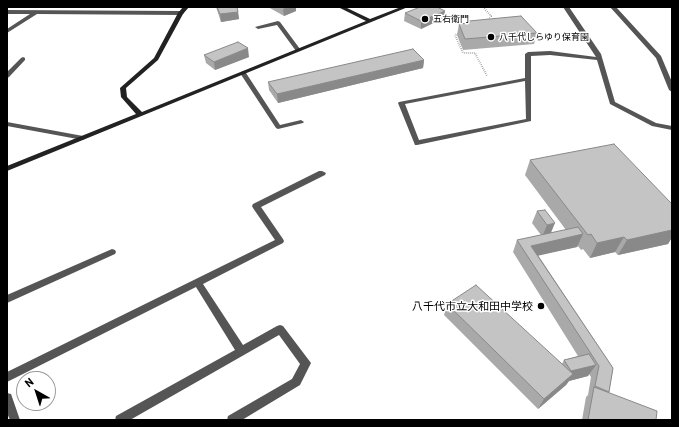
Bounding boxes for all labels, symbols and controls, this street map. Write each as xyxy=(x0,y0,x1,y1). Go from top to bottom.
marker: 五右衛門 xyxy=(420,14,430,24)
place label: 五右衛門 xyxy=(433,14,469,24)
marker: 八千代しらゆり保育園 xyxy=(486,32,496,42)
place label: 八千代しらゆり保育園 xyxy=(499,32,589,42)
place label: 八千代市立大和田中学校 xyxy=(412,299,533,313)
marker: 八千代市立大和田中学校 xyxy=(536,301,546,311)
north arrow xyxy=(16,371,56,411)
text: N xyxy=(22,375,36,389)

